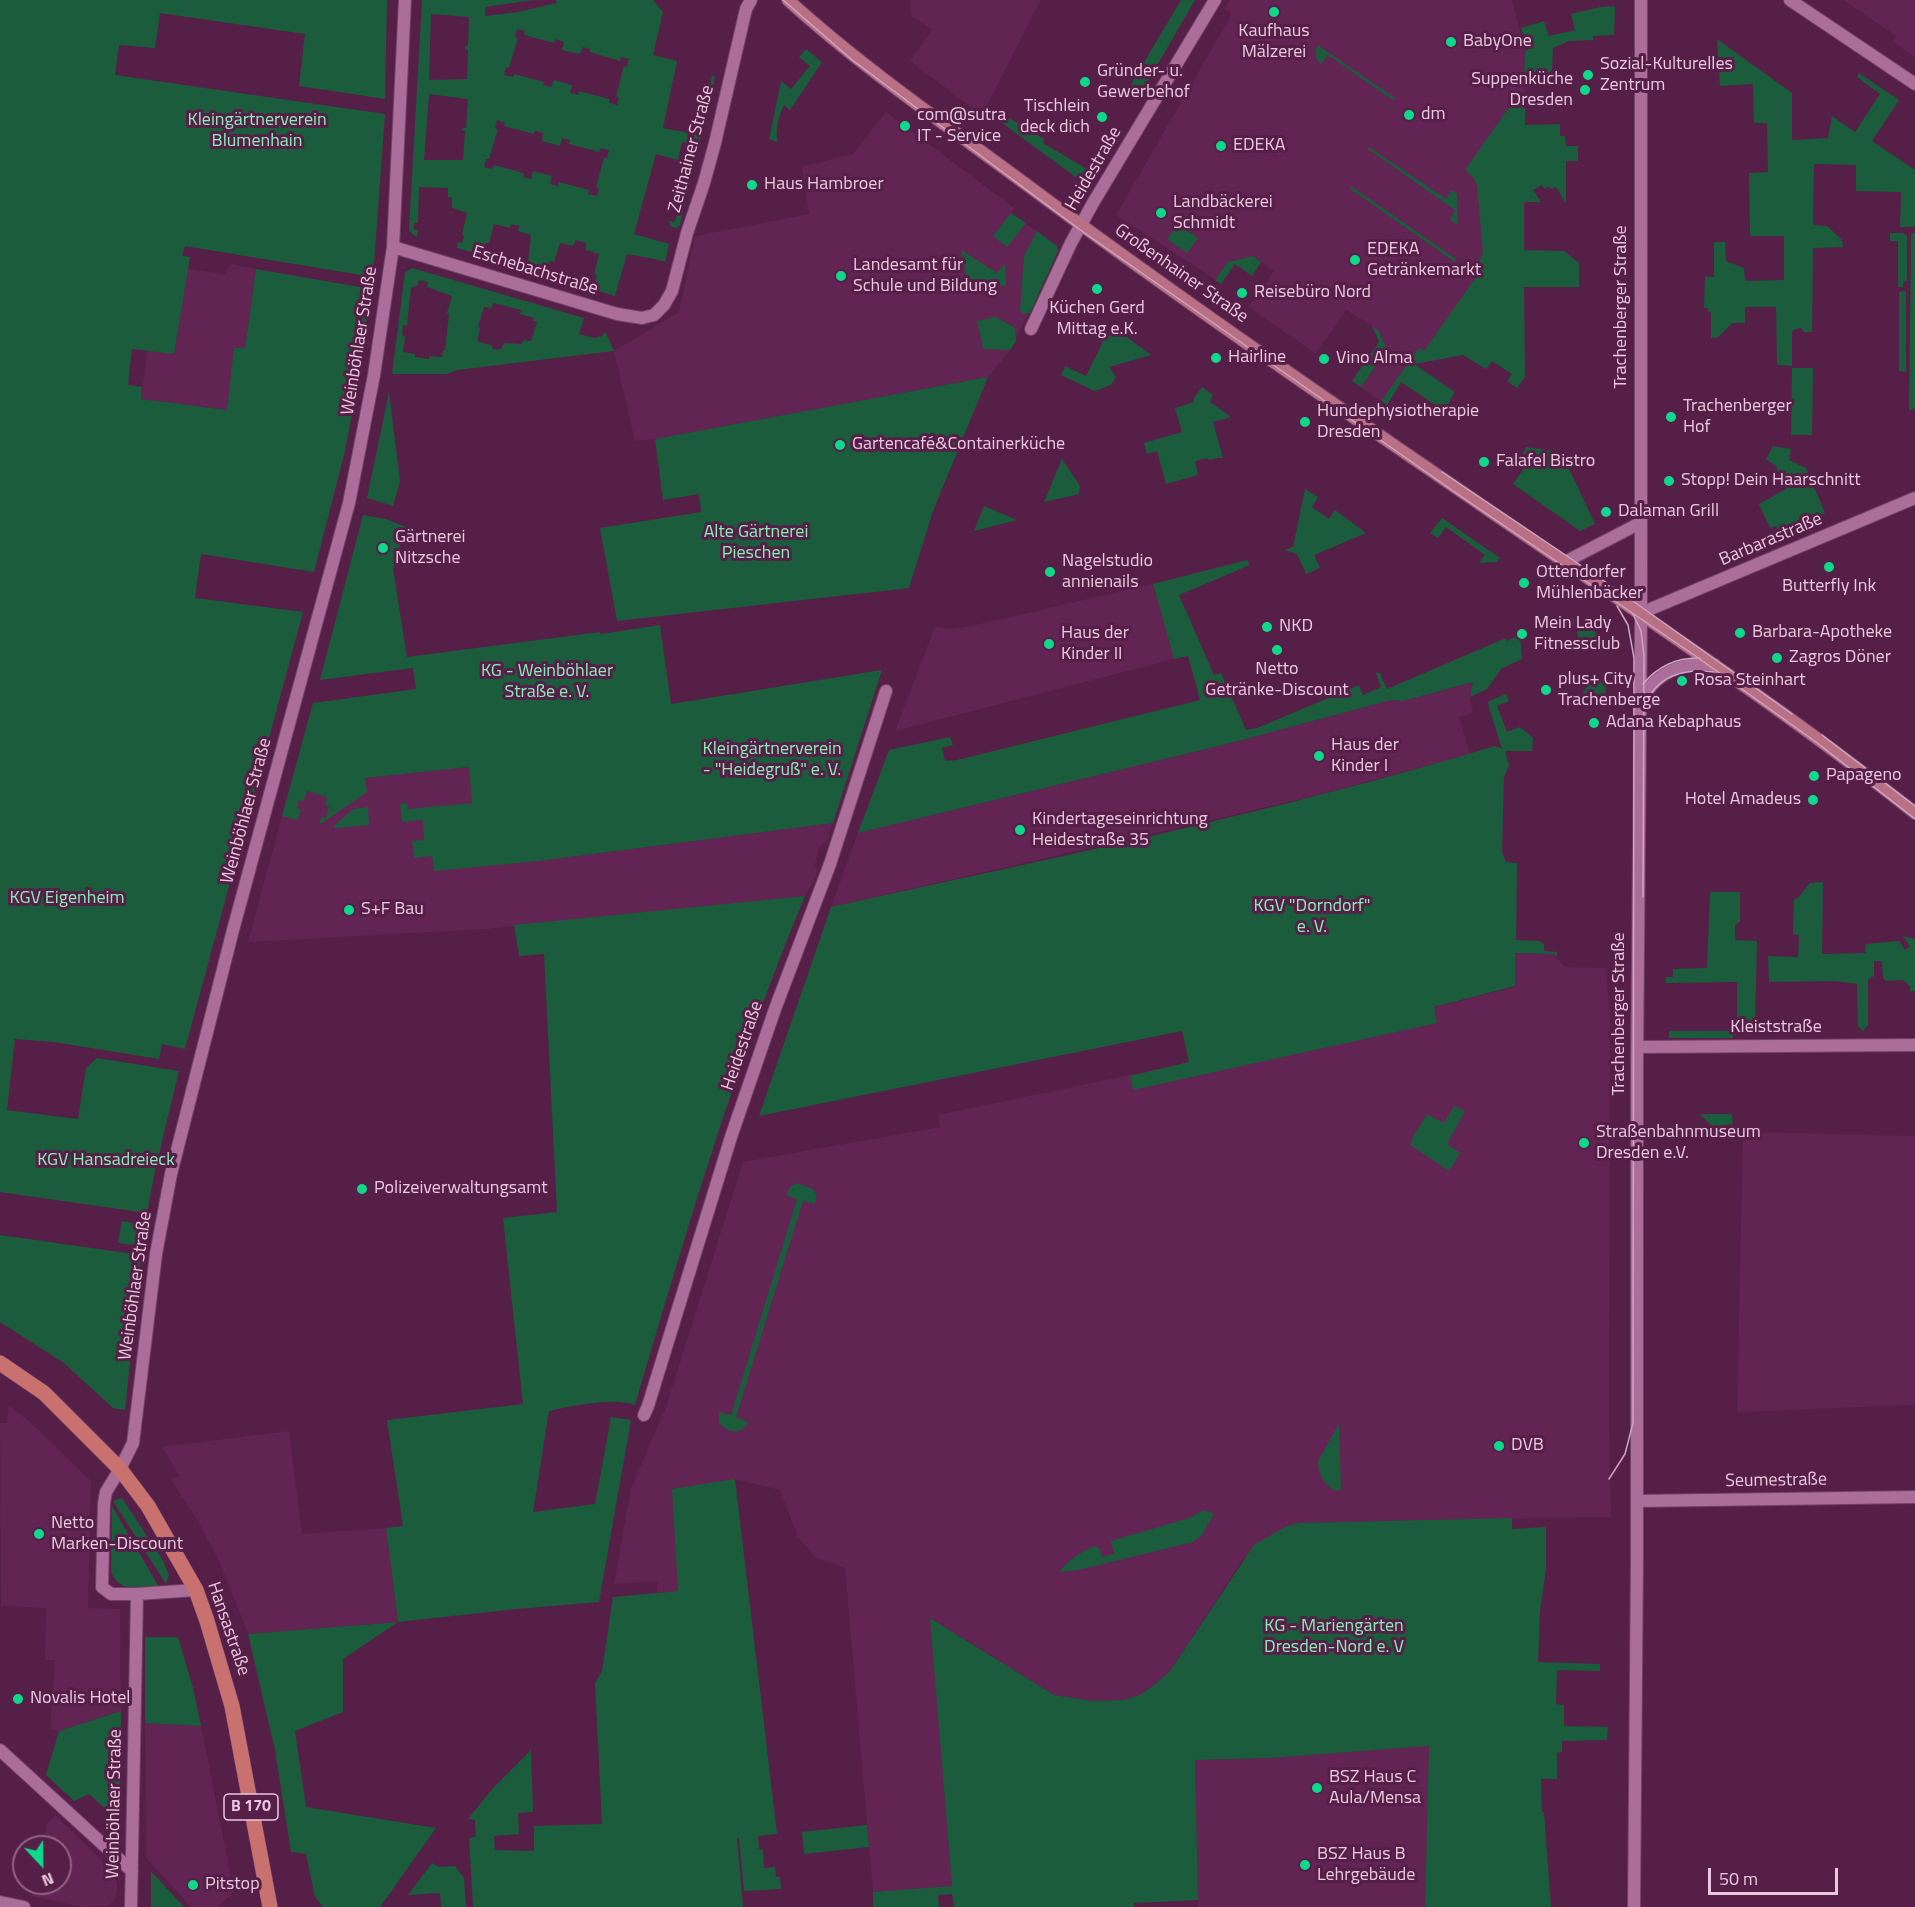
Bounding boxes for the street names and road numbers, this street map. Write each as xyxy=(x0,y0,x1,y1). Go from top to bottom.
street label: Zeithainer Straße xyxy=(665,83,719,215)
street label: Heidestraße xyxy=(1061,123,1127,215)
street label: Großenhainer Straße xyxy=(1110,220,1252,328)
street label: Trachenberger Straße xyxy=(1611,225,1633,389)
street label: Eschebachstraße xyxy=(470,242,600,300)
street label: Weinböhlaer Straße xyxy=(338,265,382,417)
street label: Barbarastraße xyxy=(1716,509,1826,571)
street label: Weinböhlaer Straße xyxy=(217,736,277,886)
street label: Trachenberger Straße xyxy=(1609,932,1631,1096)
street label: Heidestraße xyxy=(718,998,768,1094)
street label: Kleiststraße xyxy=(1730,1017,1822,1039)
street label: Weinböhlaer Straße xyxy=(115,1210,157,1362)
street label: Seumestraße xyxy=(1725,1469,1827,1493)
street label: Hansastraße xyxy=(202,1579,254,1679)
street label: Weinböhlaer Straße xyxy=(103,1729,127,1879)
road number: B 170 xyxy=(224,1794,278,1820)

